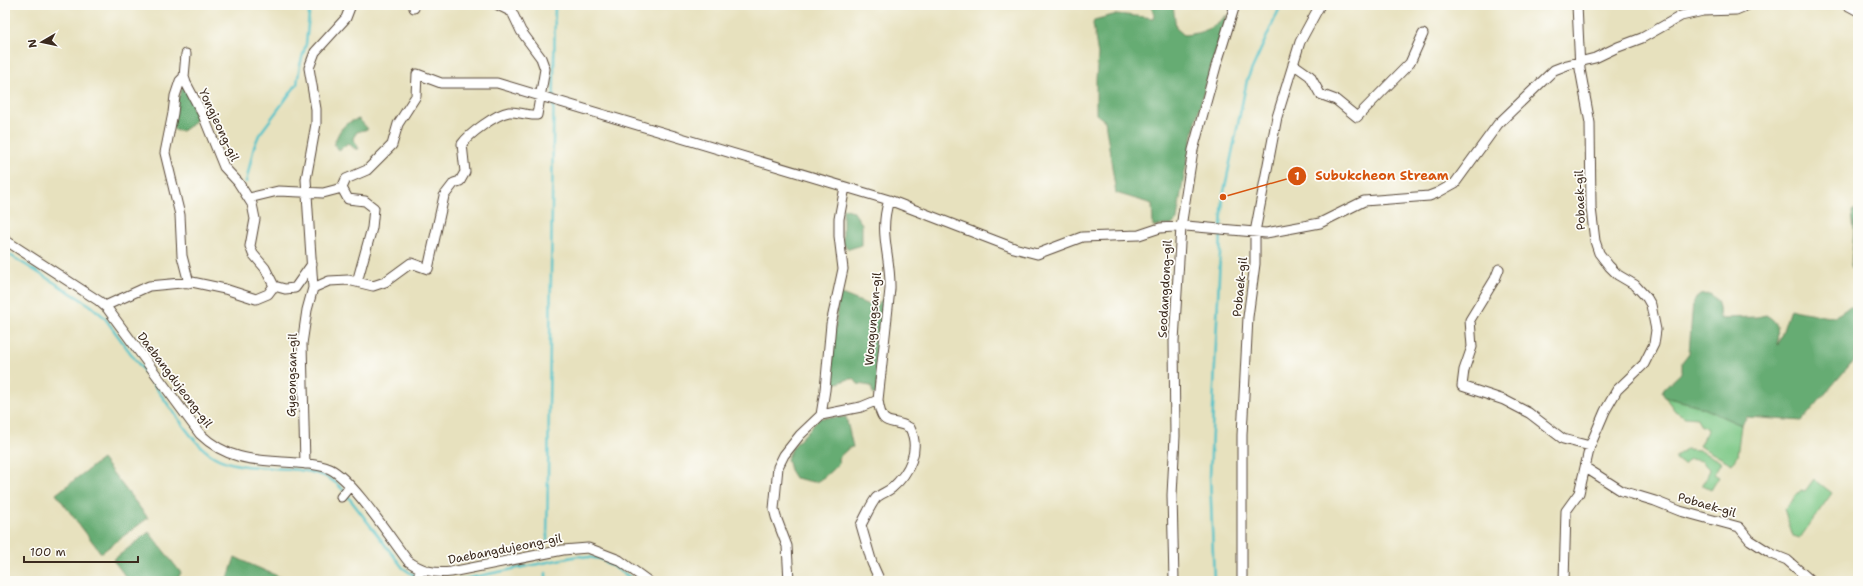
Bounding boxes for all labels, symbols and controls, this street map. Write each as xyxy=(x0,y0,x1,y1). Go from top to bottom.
north arrow xyxy=(22,22,62,62)
text: N xyxy=(24,38,41,49)
street label: Yongjeong-gil xyxy=(195,86,243,164)
callout: Subukcheon Stream xyxy=(1287,163,1457,188)
text: Subukcheon Stream xyxy=(1315,167,1449,184)
text: 1 xyxy=(1294,168,1300,184)
street label: Pobaek-gil xyxy=(1571,169,1589,230)
street label: Seodangdong-gil xyxy=(1154,239,1176,339)
street label: Pobaek-gil xyxy=(1229,256,1251,318)
street label: Wongungsan-gil xyxy=(861,271,885,366)
street label: Daebangdujeong-gil xyxy=(134,329,216,431)
street label: Gyeongsan-gil xyxy=(283,332,301,417)
street label: Pobaek-gil xyxy=(1676,489,1738,521)
street label: Daebangdujeong-gil xyxy=(447,530,564,568)
scale bar xyxy=(24,538,138,564)
text: 100 m xyxy=(30,544,66,560)

